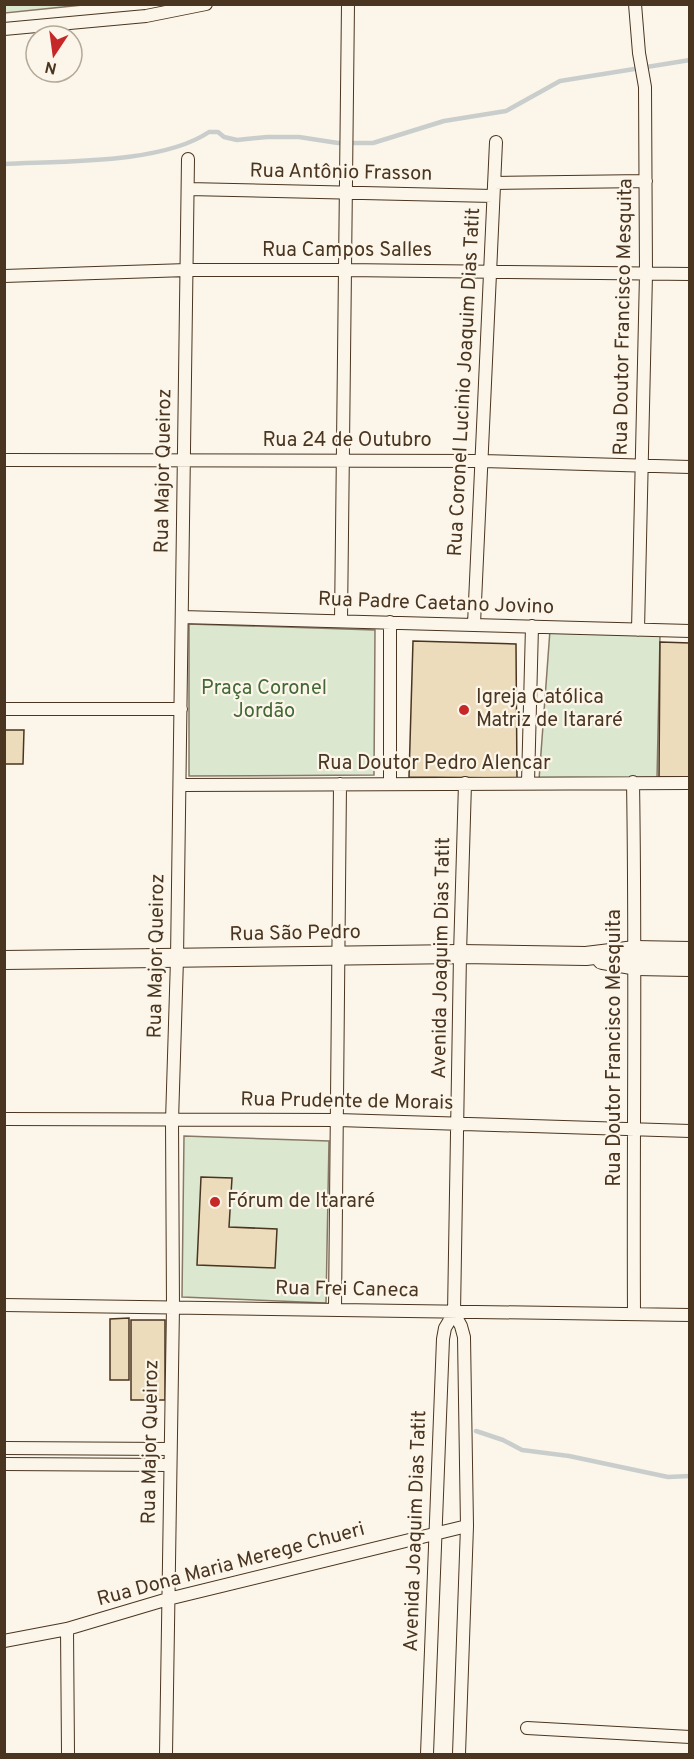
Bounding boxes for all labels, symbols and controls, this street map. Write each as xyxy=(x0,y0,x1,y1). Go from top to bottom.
north arrow xyxy=(24,24,84,84)
text: N xyxy=(43,56,59,78)
street label: Rua Antônio Frasson xyxy=(249,158,433,188)
street label: Rua Doutor Francisco Mesquita xyxy=(609,178,639,456)
street label: Rua Coronel Lucinio Joaquim Dias Tatit xyxy=(443,207,487,557)
street label: Rua Campos Salles xyxy=(262,238,432,264)
street label: Rua Major Queiroz xyxy=(150,388,178,554)
street label: Rua 24 de Outubro xyxy=(262,428,432,454)
street label: Rua Padre Caetano Jovino xyxy=(317,587,555,621)
park label: Praça Coronel Jordão xyxy=(201,676,327,725)
place label: Igreja Católica Matriz de Itararé xyxy=(476,685,623,734)
marker: Igreja Católica Matriz de Itararé xyxy=(457,703,471,717)
street label: Rua Doutor Pedro Alencar xyxy=(317,751,551,777)
street label: Avenida Joaquim Dias Tatit xyxy=(427,837,457,1079)
street label: Rua Major Queiroz xyxy=(143,873,171,1039)
street label: Rua Doutor Francisco Mesquita xyxy=(602,909,628,1187)
street label: Rua São Pedro xyxy=(229,920,361,948)
street label: Rua Prudente de Morais xyxy=(240,1087,454,1117)
place label: Fórum de Itararé xyxy=(227,1189,375,1215)
marker: Fórum de Itararé xyxy=(208,1195,222,1209)
street label: Rua Frei Caneca xyxy=(275,1276,419,1304)
street label: Rua Major Queiroz xyxy=(137,1359,165,1525)
street label: Avenida Joaquim Dias Tatit xyxy=(399,1410,433,1652)
street label: Rua Dona Maria Merege Chueri xyxy=(94,1517,368,1613)

